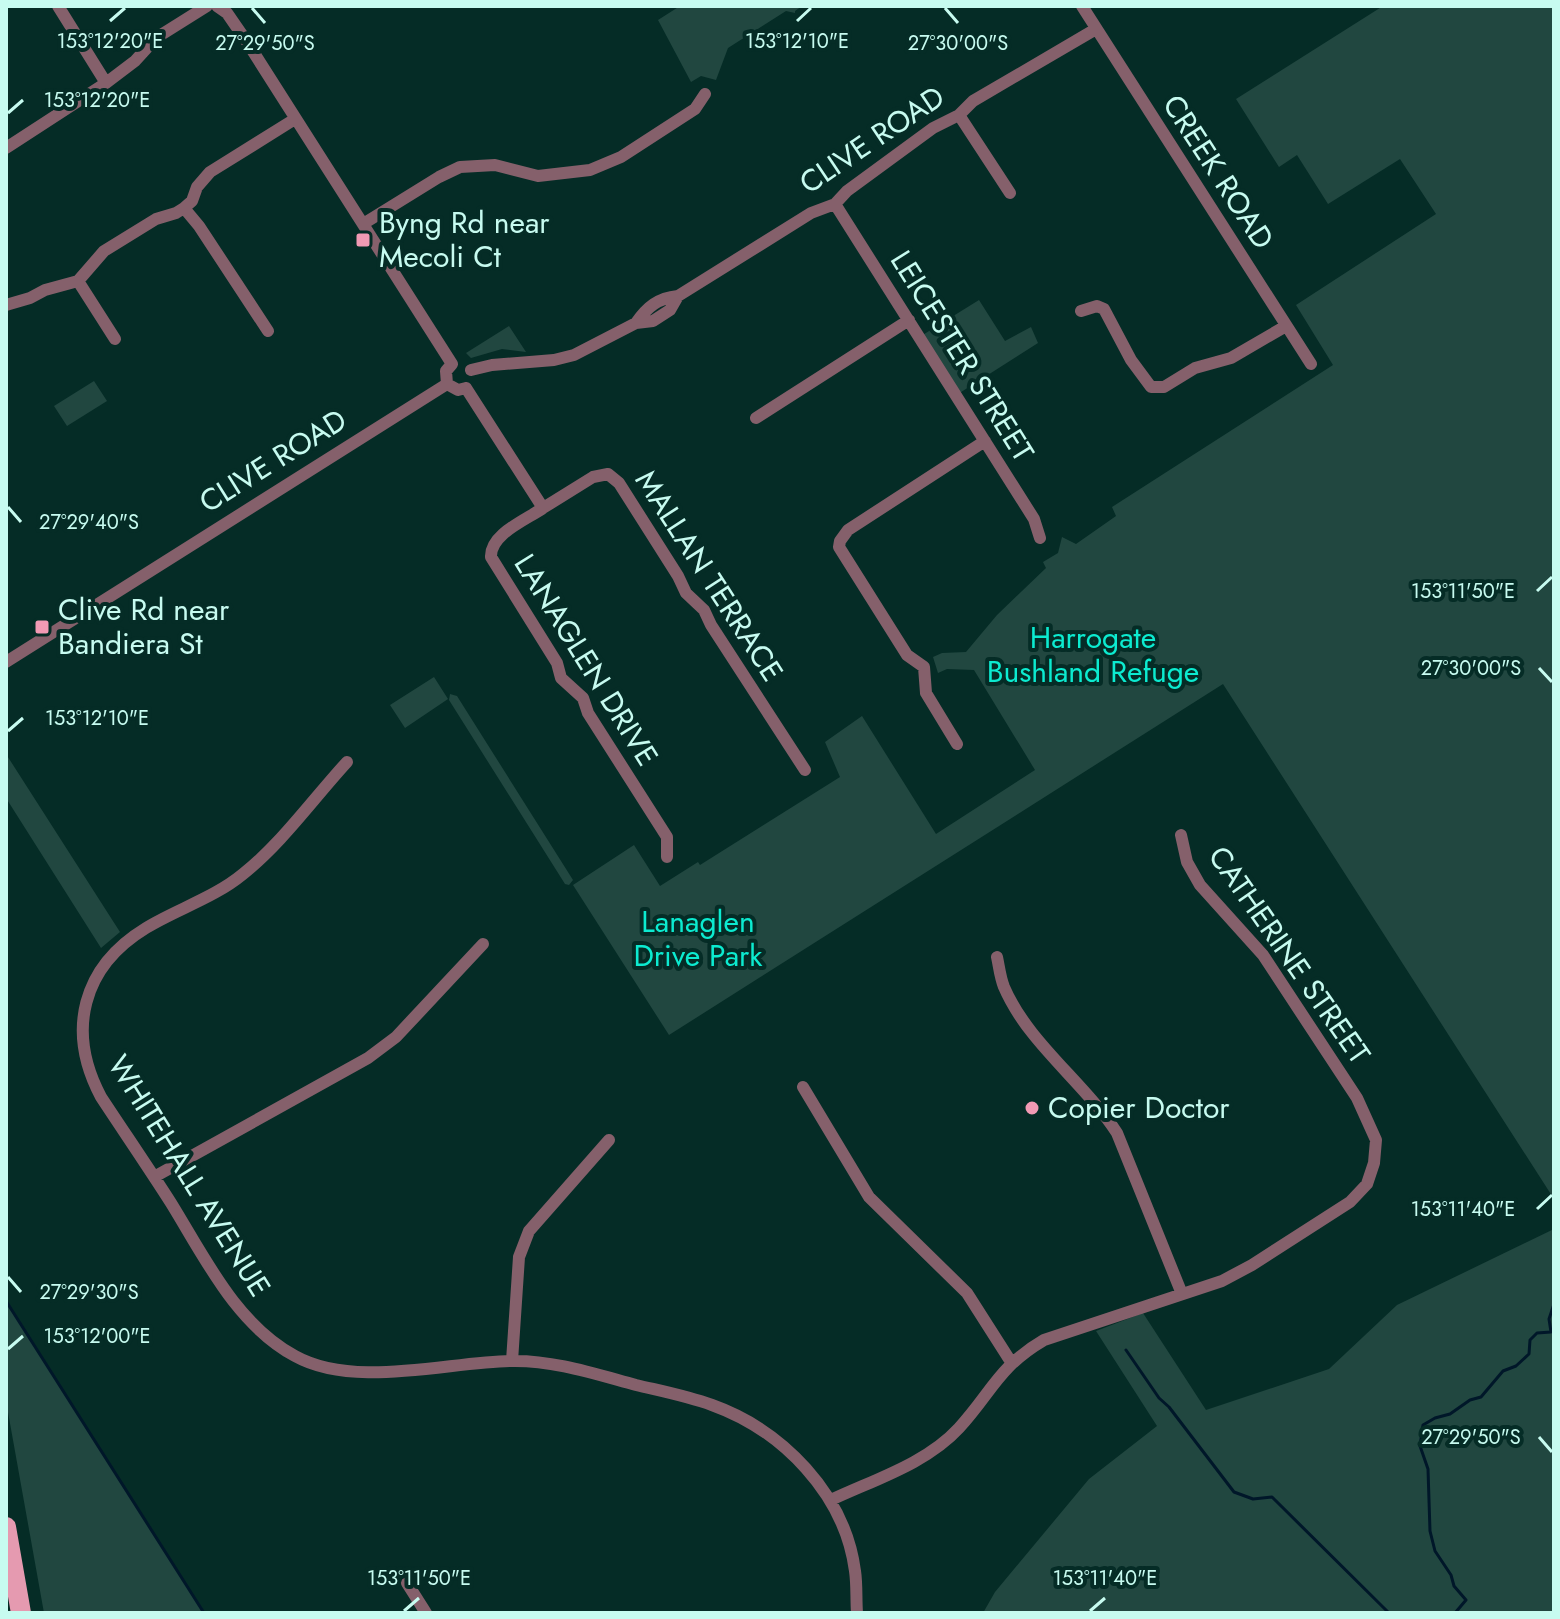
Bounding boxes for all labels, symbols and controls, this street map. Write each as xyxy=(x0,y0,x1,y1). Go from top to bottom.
text: 153°12'20"E xyxy=(57,27,163,56)
text: 153°12'10"E xyxy=(745,27,849,56)
text: 27°29'50"S xyxy=(215,29,315,58)
text: 27°30'00"S xyxy=(908,29,1008,58)
street label: CLIVE ROAD xyxy=(791,75,953,204)
text: 153°12'20"E xyxy=(44,86,150,115)
street label: CREEK ROAD xyxy=(1152,86,1284,257)
place label: Byng Rd near Mecoli Ct xyxy=(379,201,550,278)
marker: Byng Rd near Mecoli Ct xyxy=(354,231,372,249)
street label: LEICESTER STREET xyxy=(880,242,1045,469)
street label: CLIVE ROAD xyxy=(191,398,355,523)
street label: MALLAN TERRACE xyxy=(625,462,794,690)
text: 27°29'40"S xyxy=(39,508,139,537)
street label: LANAGLEN DRIVE xyxy=(504,545,669,774)
text: 153°11'50"E xyxy=(1411,577,1515,606)
place label: Clive Rd near Bandiera St xyxy=(58,588,230,665)
park label: Harrogate Bushland Refuge xyxy=(987,616,1199,693)
marker: Clive Rd near Bandiera St xyxy=(33,618,51,636)
text: 27°30'00"S xyxy=(1421,654,1521,683)
text: 153°12'10"E xyxy=(45,704,149,733)
street label: CATHERINE STREET xyxy=(1198,837,1381,1072)
park label: Lanaglen Drive Park xyxy=(633,900,763,977)
street label: WHITEHALL AVENUE xyxy=(98,1047,281,1305)
place label: Copier Doctor xyxy=(1048,1086,1230,1129)
marker: Copier Doctor xyxy=(1023,1099,1041,1117)
text: 153°11'40"E xyxy=(1411,1195,1515,1224)
text: 27°29'30"S xyxy=(39,1278,139,1307)
text: 153°12'00"E xyxy=(43,1322,151,1351)
text: 27°29'50"S xyxy=(1421,1423,1521,1452)
text: 153°11'50"E xyxy=(367,1564,471,1593)
text: 153°11'40"E xyxy=(1053,1564,1157,1593)

